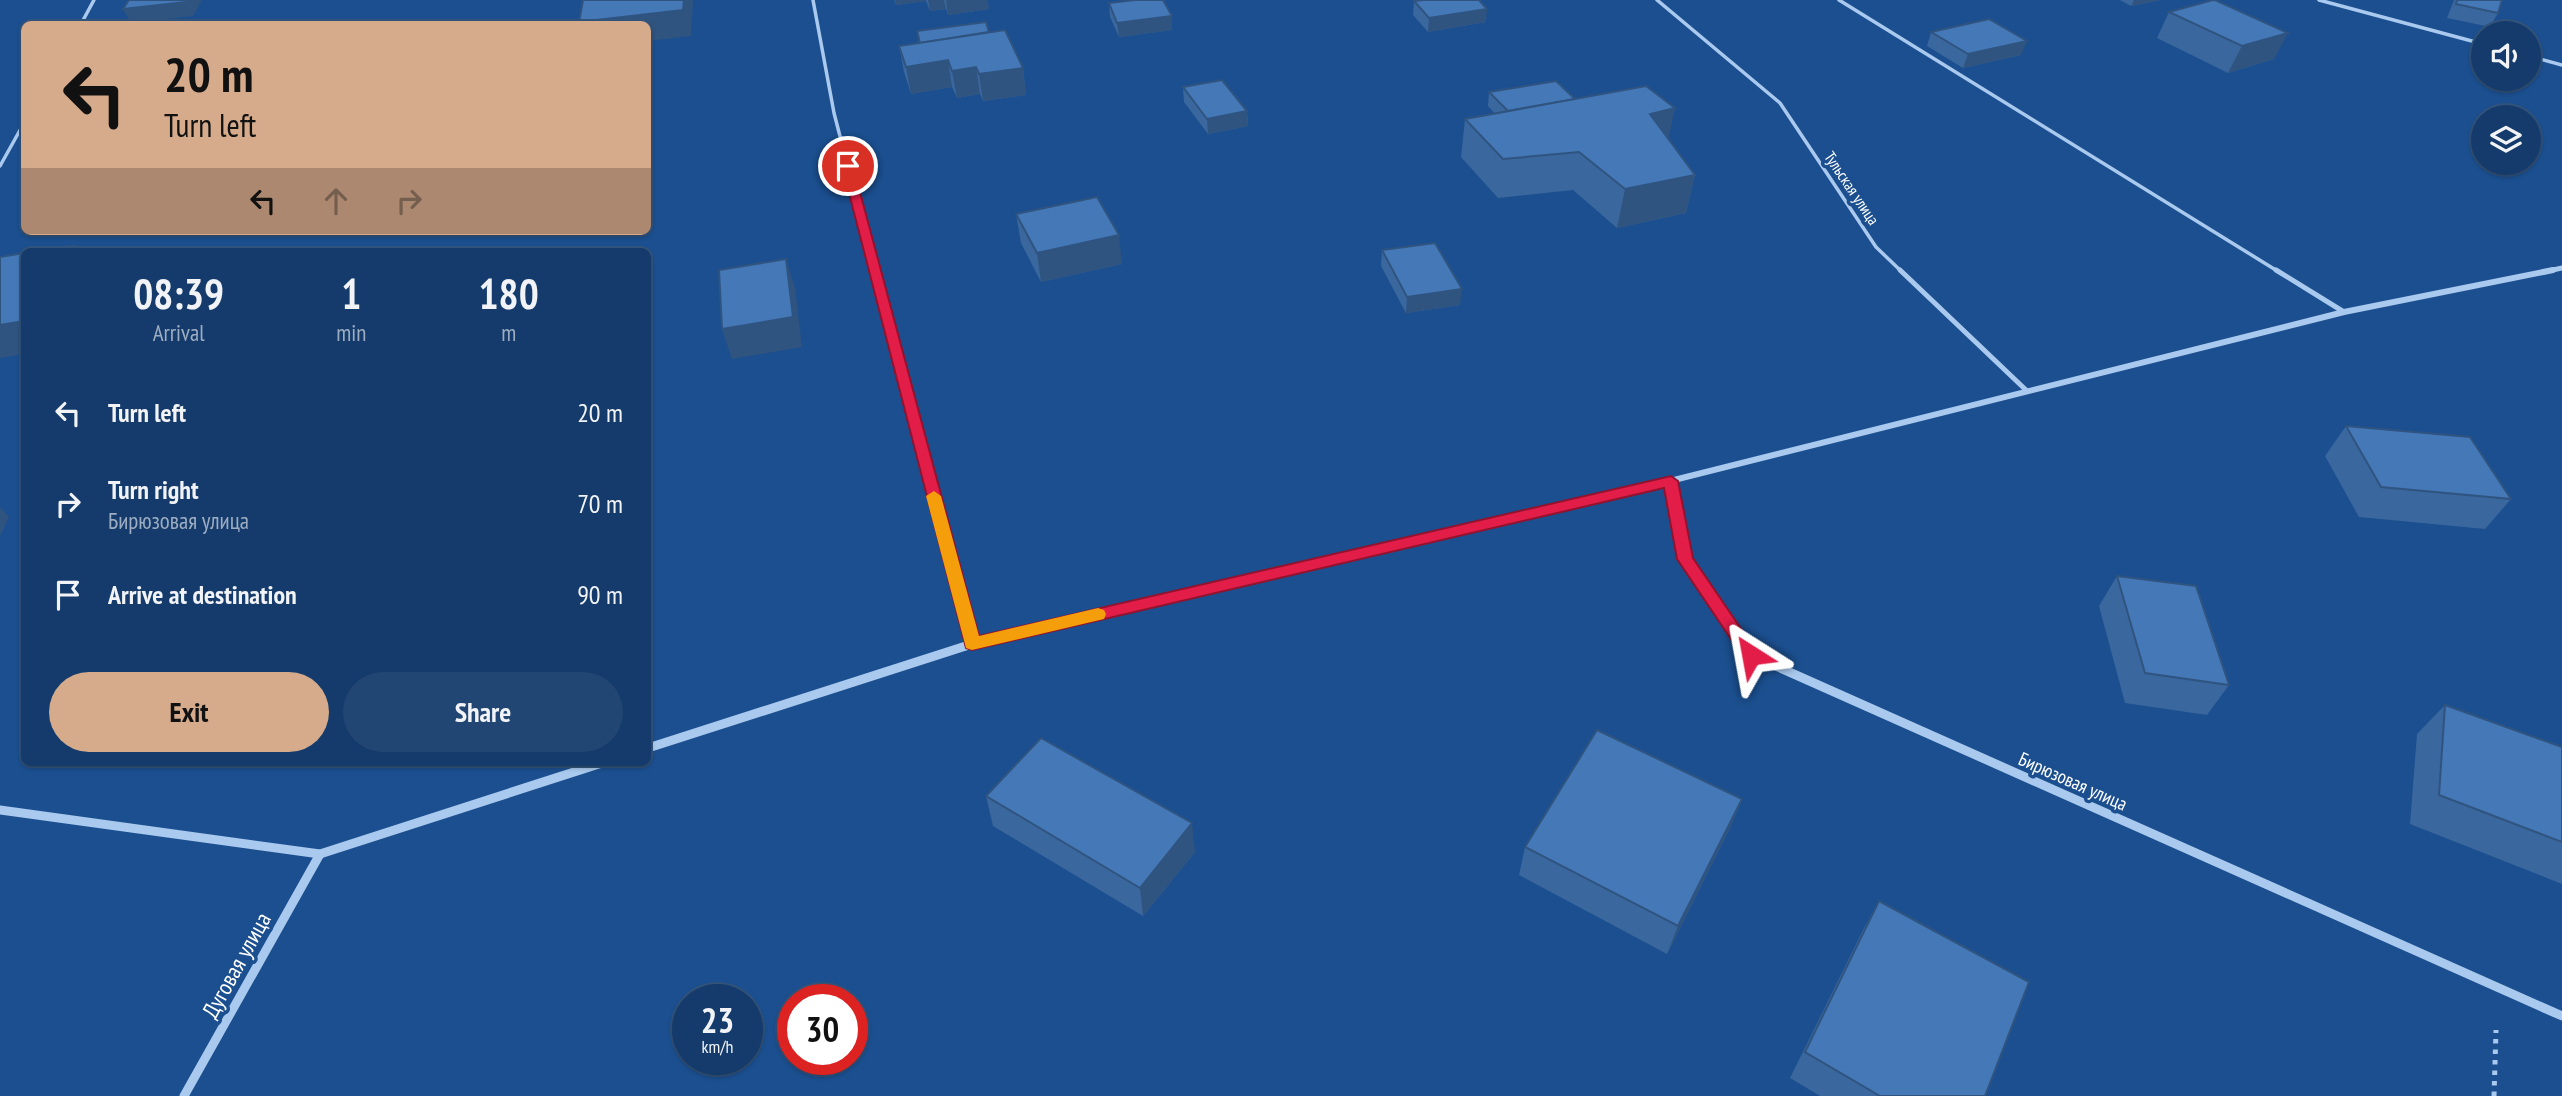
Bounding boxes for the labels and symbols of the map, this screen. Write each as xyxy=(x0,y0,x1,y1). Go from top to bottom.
pin xyxy=(818,136,878,196)
street label: Тульская улица xyxy=(1820,147,1884,229)
position arrow xyxy=(1714,618,1788,692)
street label: Бирюзовая улица xyxy=(2015,746,2131,816)
street label: Дуговая улица xyxy=(195,907,277,1023)
speed limit sign: 30 xyxy=(777,984,868,1075)

